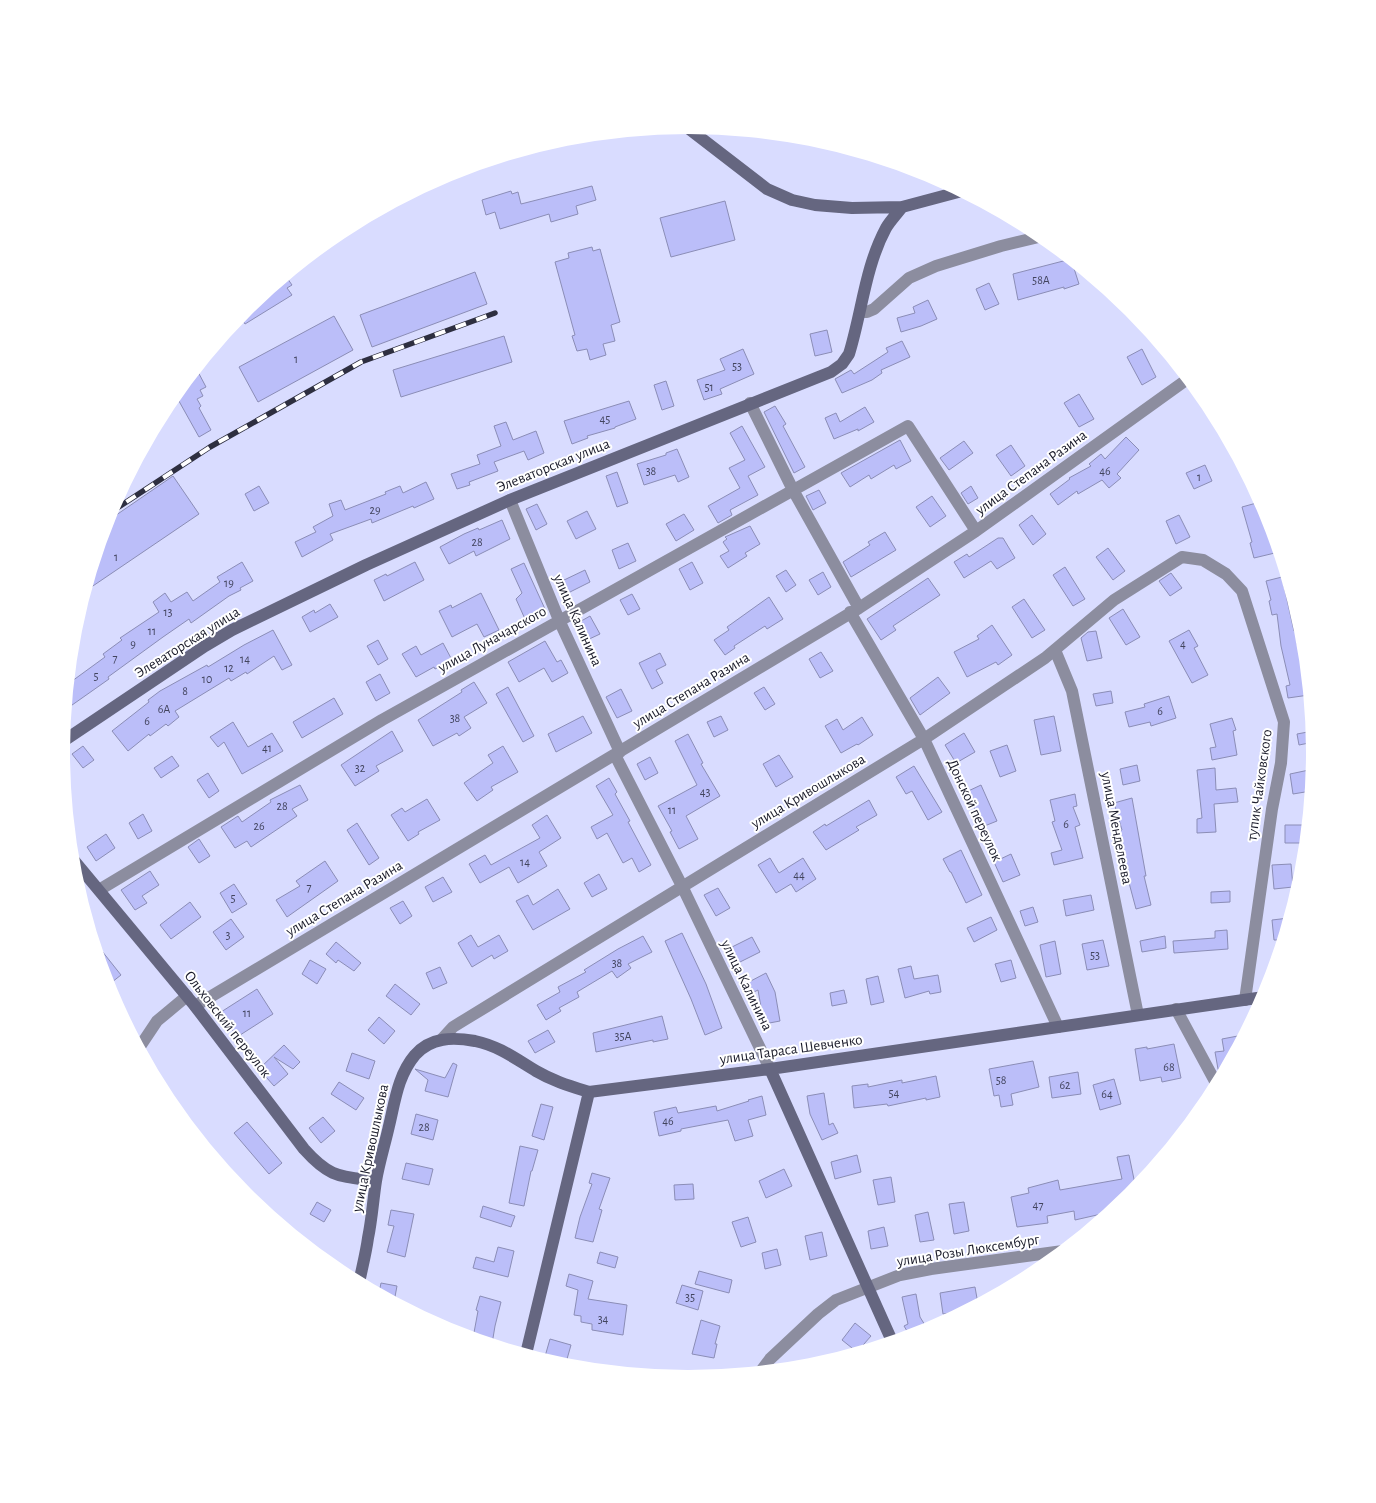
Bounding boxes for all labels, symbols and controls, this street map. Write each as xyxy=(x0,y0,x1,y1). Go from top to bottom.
house number: 58А xyxy=(1032,274,1050,286)
house number: 1 xyxy=(294,353,298,365)
house number: 53 xyxy=(732,360,742,372)
house number: 51 xyxy=(704,381,714,393)
house number: 45 xyxy=(600,413,610,425)
street label: улица Степана Разина xyxy=(972,427,1090,518)
street label: Элеваторская улица xyxy=(495,436,612,495)
house number: 38 xyxy=(646,465,657,477)
house number: 46 xyxy=(1099,465,1111,477)
house number: 1 xyxy=(1197,471,1201,483)
house number: 29 xyxy=(369,504,381,516)
house number: 28 xyxy=(471,536,483,548)
house number: 1 xyxy=(114,551,118,563)
street label: улица Калинина xyxy=(550,571,605,669)
house number: 19 xyxy=(224,577,234,589)
street label: Элеваторская улица xyxy=(132,604,242,681)
street label: улица Луначарского xyxy=(435,604,549,676)
house number: 13 xyxy=(163,606,173,618)
house number: 11 xyxy=(148,625,156,637)
house number: 9 xyxy=(130,638,136,650)
house number: 4 xyxy=(1180,638,1186,650)
street label: улица Степана Разина xyxy=(629,650,752,732)
house number: 7 xyxy=(112,652,118,664)
house number: 14 xyxy=(240,653,250,665)
house number: 12 xyxy=(224,662,234,674)
house number: 5 xyxy=(93,670,99,682)
house number: 10 xyxy=(202,673,212,685)
house number: 8 xyxy=(182,685,188,697)
house number: 6А xyxy=(158,703,170,715)
house number: 6 xyxy=(1157,705,1163,717)
house number: 38 xyxy=(450,712,461,724)
house number: 6 xyxy=(144,715,150,727)
street label: тупик Чайковского xyxy=(1244,728,1275,843)
house number: 41 xyxy=(262,742,272,754)
street label: улица Кривошлыкова xyxy=(748,751,868,832)
street label: Донской переулок xyxy=(944,757,1005,864)
house number: 32 xyxy=(355,762,366,774)
street label: улица Менделеева xyxy=(1098,770,1135,886)
house number: 43 xyxy=(700,786,710,798)
house number: 28 xyxy=(276,800,288,812)
house number: 11 xyxy=(668,804,676,816)
house number: 6 xyxy=(1063,818,1069,830)
house number: 26 xyxy=(253,820,265,832)
house number: 14 xyxy=(520,856,530,868)
street label: улица Степана Разина xyxy=(282,858,405,940)
house number: 44 xyxy=(793,869,805,881)
house number: 7 xyxy=(306,881,312,893)
house number: 5 xyxy=(230,892,236,904)
house number: 3 xyxy=(226,929,231,941)
street label: улица Калинина xyxy=(718,937,775,1033)
house number: 53 xyxy=(1090,949,1100,961)
house number: 38 xyxy=(612,957,623,969)
street label: Ольховский переулок xyxy=(181,968,274,1081)
house number: 11 xyxy=(243,1007,251,1019)
house number: 35А xyxy=(614,1030,632,1042)
street label: улица Тараса Шевченко xyxy=(718,1032,863,1067)
house number: 68 xyxy=(1163,1061,1175,1073)
house number: 58 xyxy=(996,1074,1007,1086)
house number: 62 xyxy=(1059,1079,1071,1091)
street label: улица Кривошлыкова xyxy=(349,1083,391,1214)
house number: 54 xyxy=(889,1087,900,1099)
house number: 64 xyxy=(1101,1088,1113,1100)
house number: 46 xyxy=(662,1115,674,1127)
house number: 28 xyxy=(418,1121,430,1133)
house number: 47 xyxy=(1033,1199,1043,1211)
street label: улица Розы Люксембург xyxy=(895,1232,1041,1269)
house number: 35 xyxy=(685,1291,695,1303)
house number: 34 xyxy=(598,1313,609,1325)

